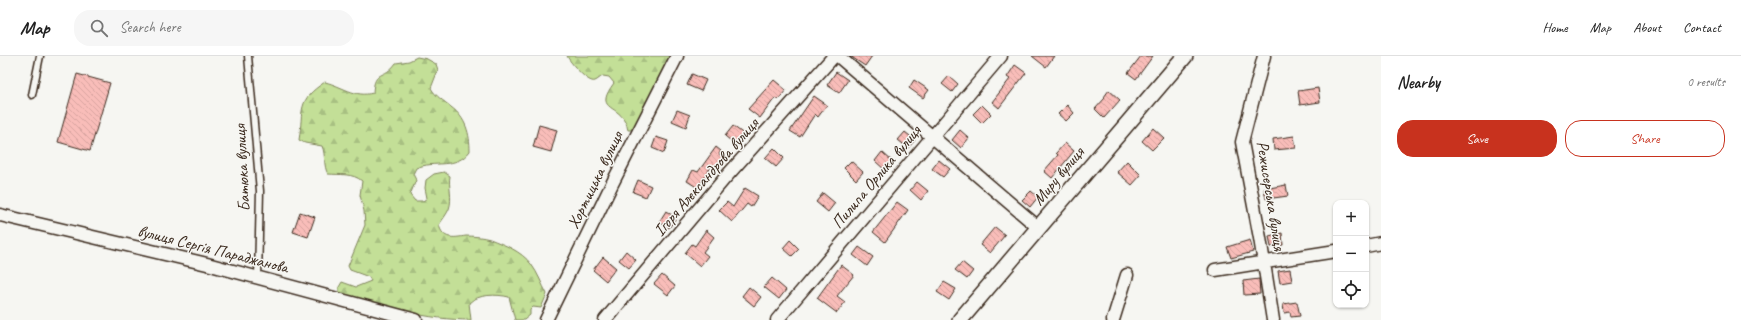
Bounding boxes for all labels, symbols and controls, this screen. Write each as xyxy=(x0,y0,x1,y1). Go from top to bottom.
search box xyxy=(74,10,354,46)
text: Map xyxy=(20,16,50,40)
icon: search xyxy=(88,17,110,39)
text: Search here xyxy=(120,18,181,37)
text: Home xyxy=(1542,19,1568,36)
text: Map xyxy=(1590,19,1611,36)
text: About xyxy=(1633,19,1661,36)
text: Contact xyxy=(1683,19,1721,36)
text: Nearby xyxy=(1397,72,1440,93)
text: 0 results xyxy=(1687,74,1725,90)
street label: Ігоря Александрова вулиця xyxy=(649,113,764,240)
street label: Пилипа Орлика вулиця xyxy=(827,120,926,233)
button: Save xyxy=(1397,120,1557,157)
button: Share xyxy=(1565,120,1725,157)
street label: Батюка вулиця xyxy=(229,123,255,212)
street label: Хортицька вулиця xyxy=(562,127,628,232)
street label: Режисерська вулиця xyxy=(1252,140,1290,253)
street label: Миру вулиця xyxy=(1028,141,1089,209)
map controls xyxy=(1333,200,1369,308)
button: + xyxy=(1333,200,1369,236)
street label: вулиця Сергія Параджанова xyxy=(136,220,292,278)
button: − xyxy=(1333,236,1369,272)
button: locate xyxy=(1333,272,1369,308)

